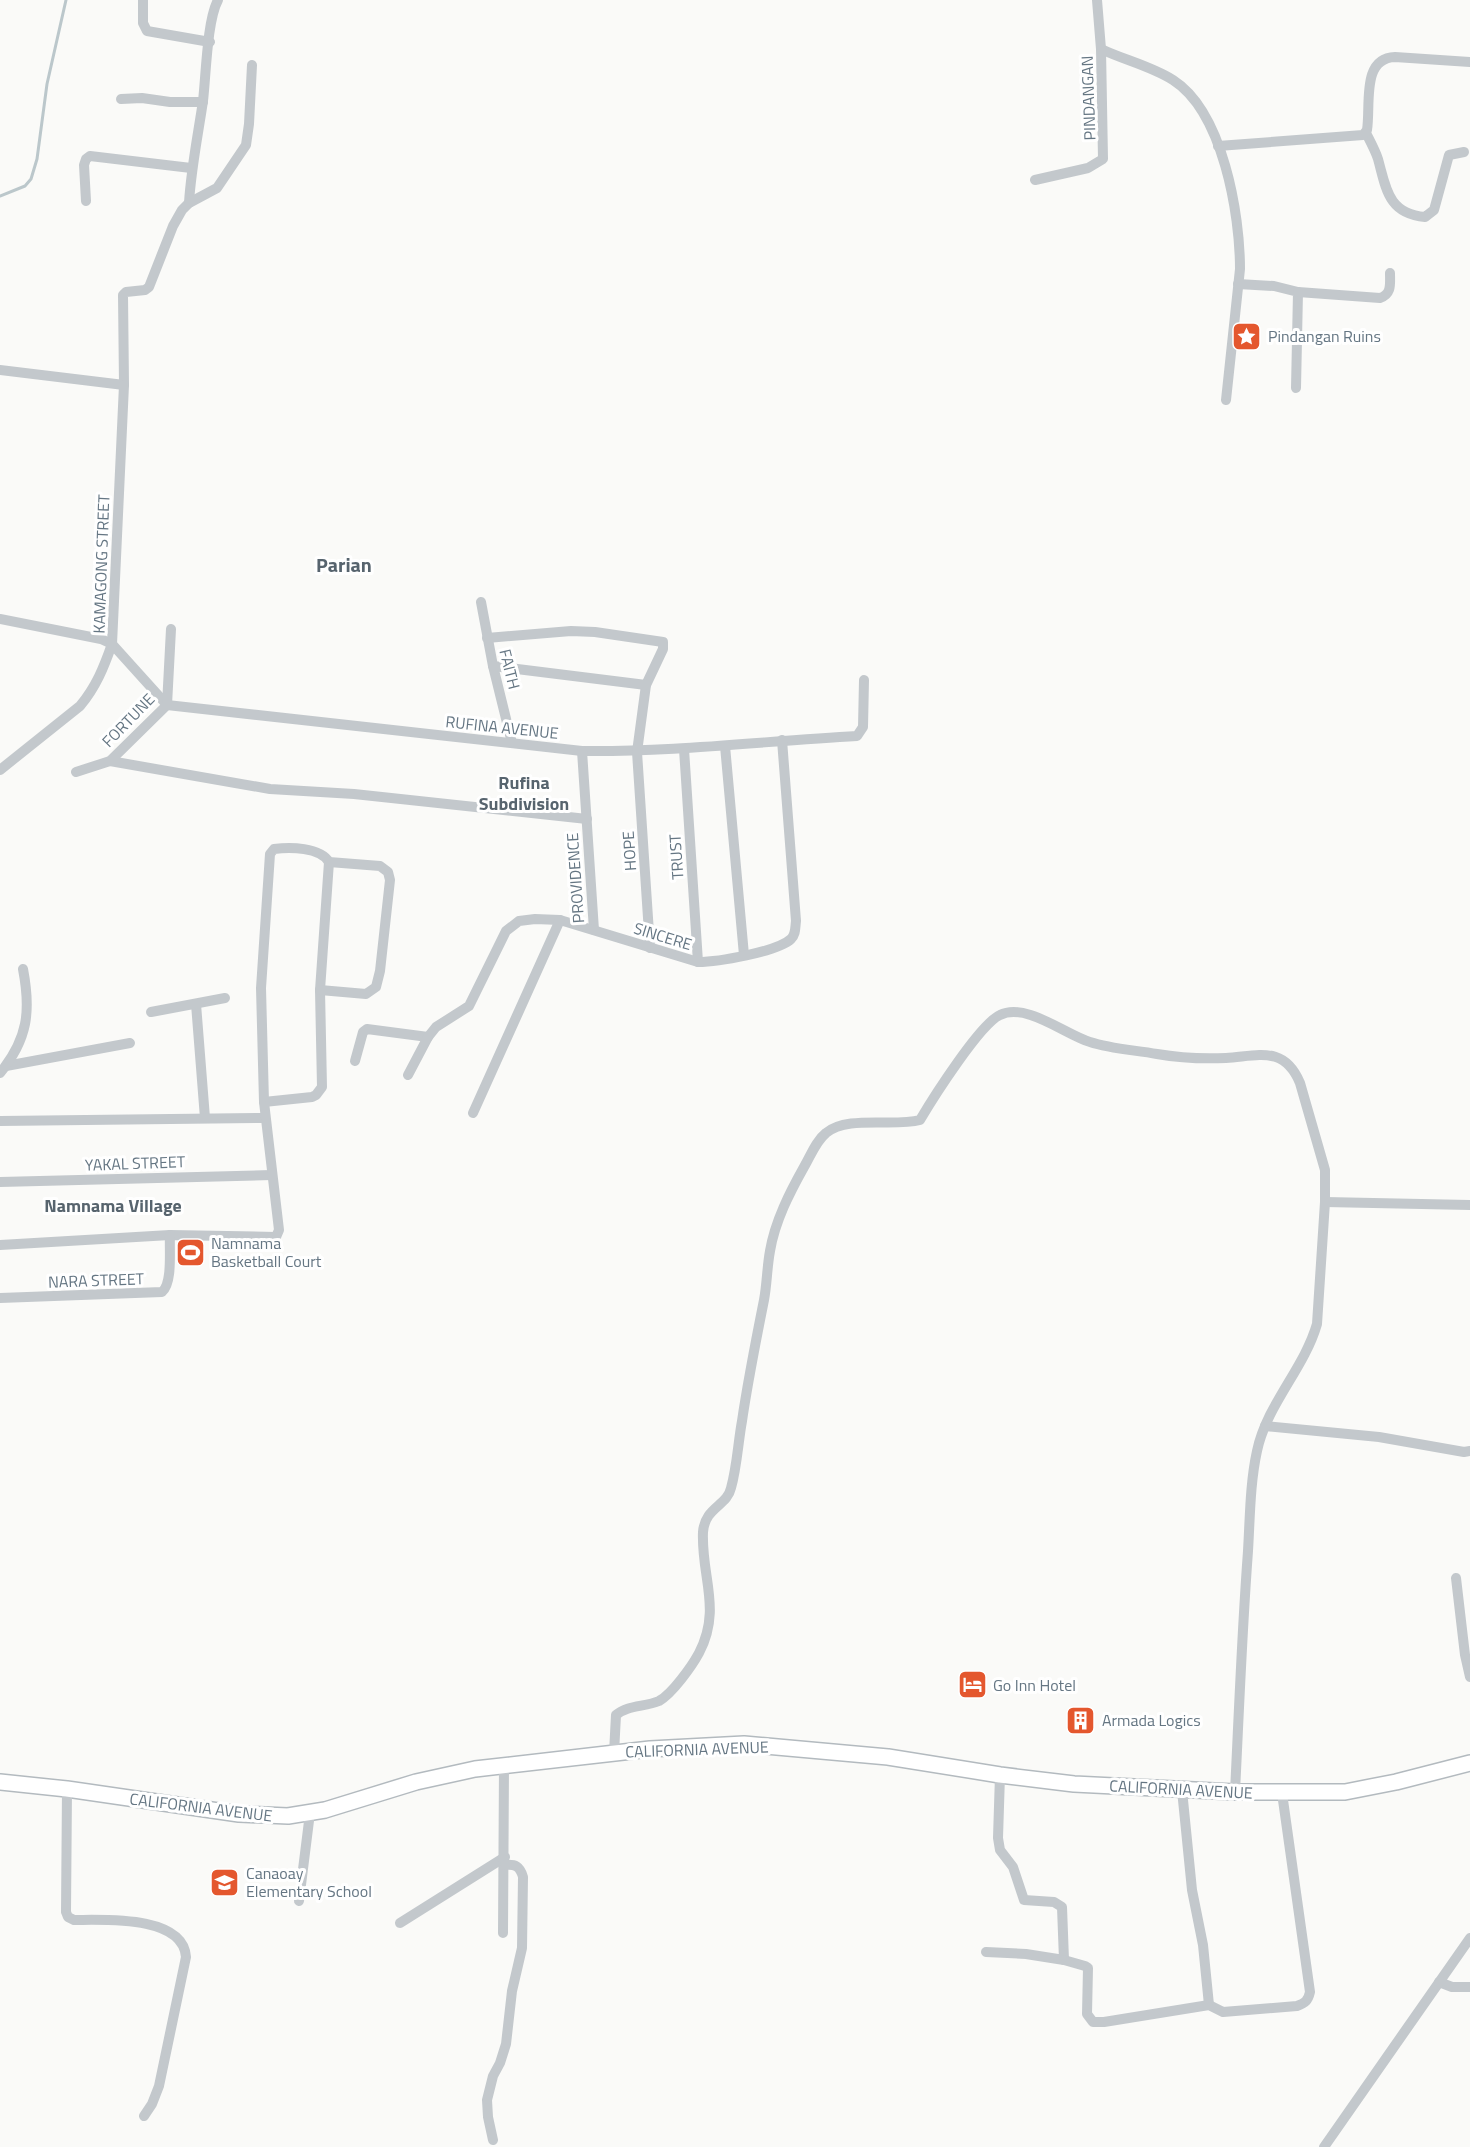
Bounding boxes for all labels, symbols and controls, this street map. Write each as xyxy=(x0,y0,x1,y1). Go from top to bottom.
street label: PINDANGAN xyxy=(1075,55,1101,141)
place icon: Pindangan Ruins xyxy=(1231,320,1263,352)
place label: Pindangan Ruins xyxy=(1268,324,1381,348)
street label: KAMAGONG STREET xyxy=(87,493,115,634)
district label: Parian xyxy=(316,549,372,580)
street label: FAITH xyxy=(493,646,527,692)
street label: FORTUNE xyxy=(96,687,160,752)
street label: RUFINA AVENUE xyxy=(444,709,560,745)
district label: Rufina Subdivision xyxy=(479,769,569,817)
street label: HOPE xyxy=(616,830,642,872)
street label: PROVIDENCE xyxy=(560,832,590,924)
street label: TRUST xyxy=(662,833,690,881)
street label: SINCERE xyxy=(631,916,695,956)
street label: YAKAL STREET xyxy=(84,1149,186,1177)
district label: Namnama Village xyxy=(44,1192,182,1219)
place label: Namnama Basketball Court xyxy=(211,1231,322,1273)
sports icon: Namnama Basketball Court xyxy=(174,1236,206,1268)
street label: NARA STREET xyxy=(48,1266,145,1294)
hotel icon: Go Inn Hotel xyxy=(956,1669,988,1701)
place label: Go Inn Hotel xyxy=(993,1673,1076,1697)
building icon: Armada Logics xyxy=(1065,1704,1097,1736)
place label: Armada Logics xyxy=(1102,1708,1201,1732)
street label: CALIFORNIA AVENUE xyxy=(625,1734,769,1763)
street label: CALIFORNIA AVENUE xyxy=(1109,1773,1253,1805)
street label: CALIFORNIA AVENUE xyxy=(128,1786,274,1828)
place label: Canaoay Elementary School xyxy=(246,1861,372,1903)
school or university icon: Canaoay Elementary School xyxy=(209,1866,241,1898)

